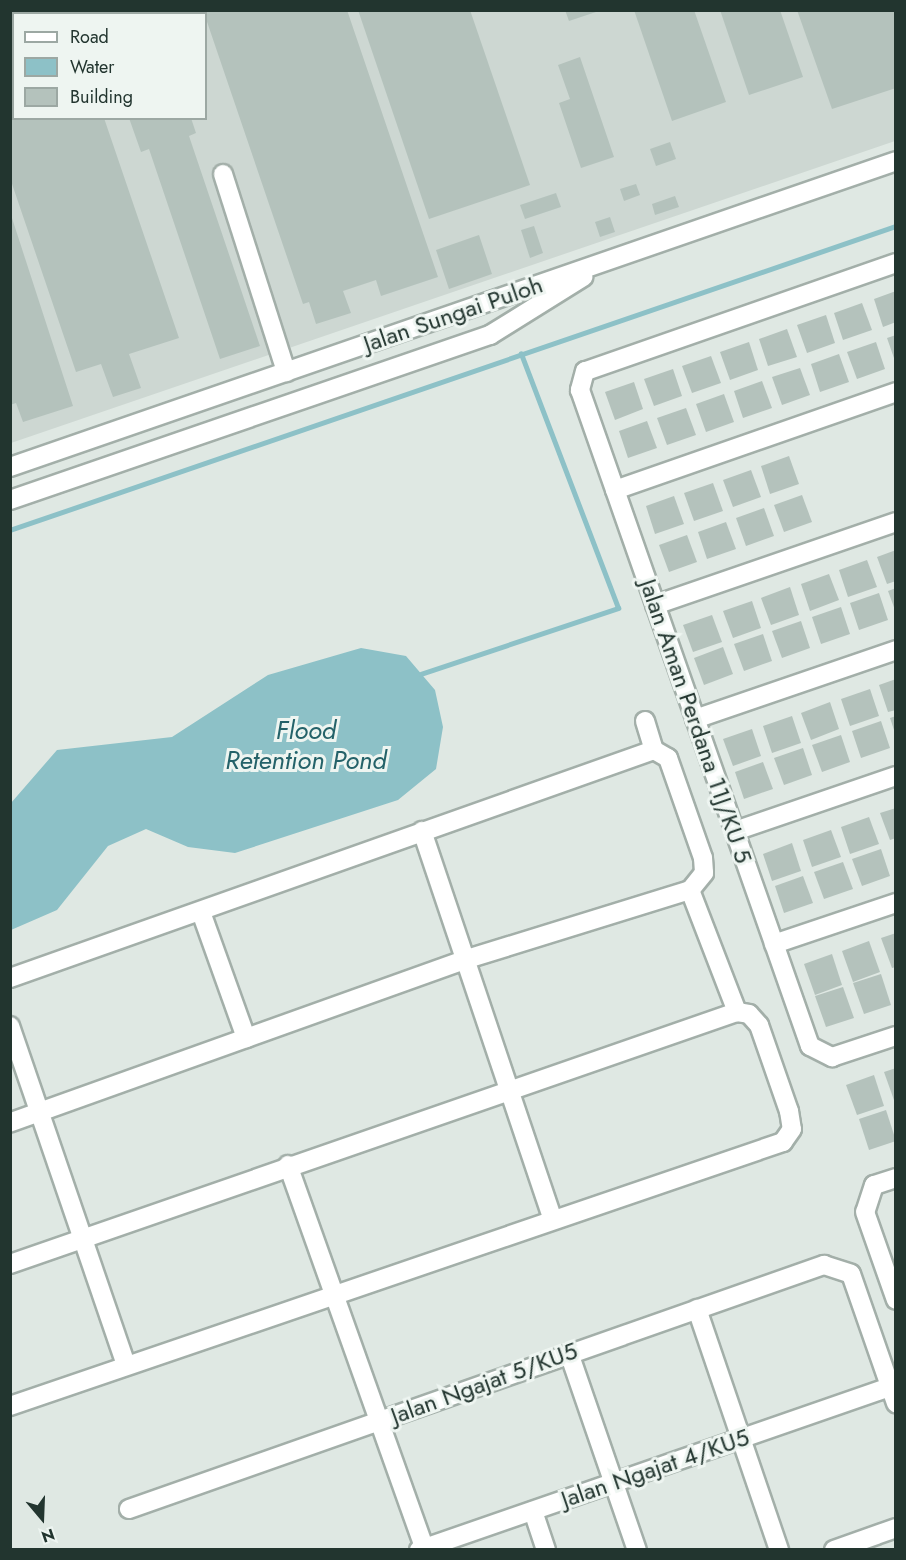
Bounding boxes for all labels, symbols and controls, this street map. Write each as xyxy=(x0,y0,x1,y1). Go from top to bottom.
legend xyxy=(12,12,207,120)
text: Road xyxy=(70,24,109,50)
text: Water xyxy=(70,54,114,80)
text: Building xyxy=(70,84,133,110)
street label: Jalan Sungai Puloh xyxy=(360,270,546,358)
street label: Jalan Aman Perdana 11J/KU 5 xyxy=(634,575,758,867)
water label: Flood Retention Pond xyxy=(225,715,387,776)
street label: Jalan Ngajat 5/KU5 xyxy=(387,1336,581,1430)
street label: Jalan Ngajat 4/KU5 xyxy=(557,1422,753,1514)
north arrow xyxy=(12,1488,72,1548)
text: N xyxy=(38,1523,58,1548)

